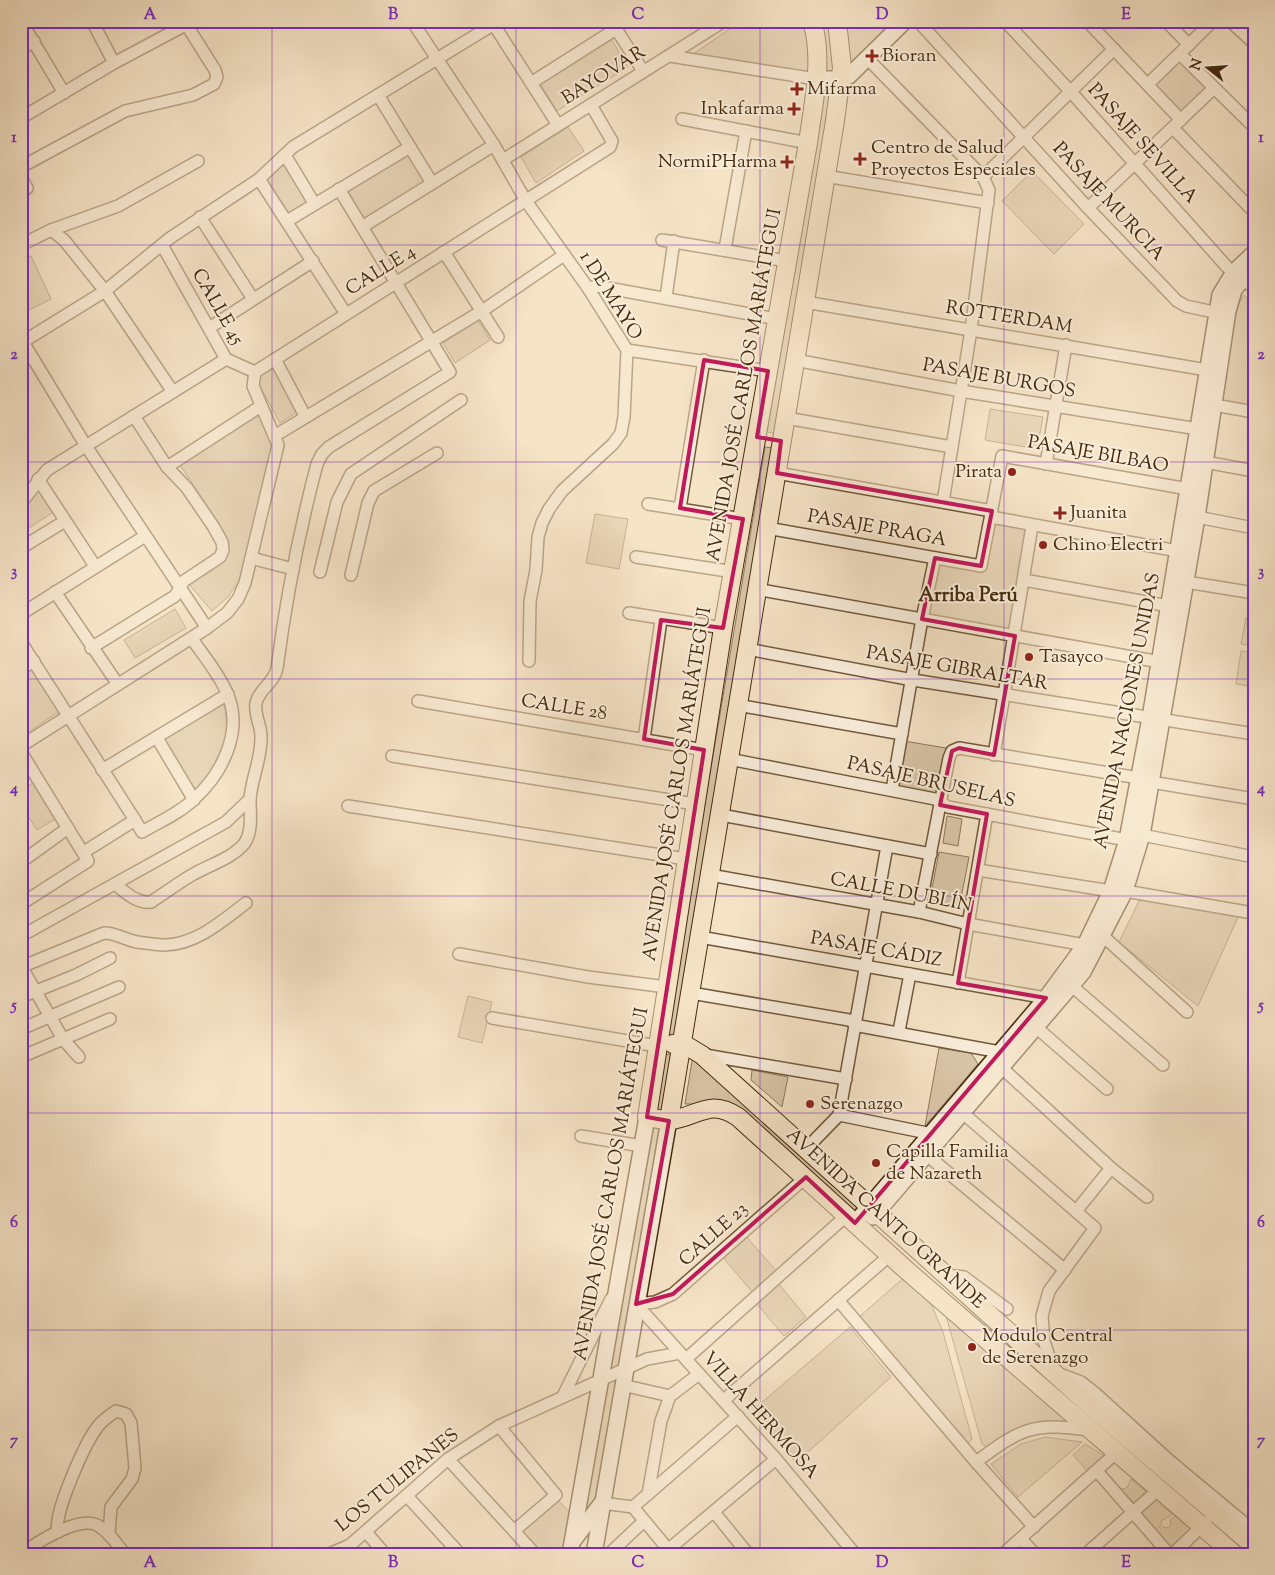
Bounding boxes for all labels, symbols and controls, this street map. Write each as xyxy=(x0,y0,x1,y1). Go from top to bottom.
text: A xyxy=(144,4,157,27)
text: B xyxy=(388,4,398,27)
text: C xyxy=(632,4,645,27)
text: D xyxy=(876,4,889,27)
text: E xyxy=(1121,4,1131,27)
street label: BAYOVAR xyxy=(557,39,652,112)
north arrow xyxy=(1182,42,1232,92)
place label: Bioran xyxy=(882,43,937,70)
marker: Bioran xyxy=(866,50,878,62)
text: N xyxy=(1186,57,1209,73)
place label: Mifarma xyxy=(807,76,877,103)
street label: PASAJE SEVILLA xyxy=(1081,78,1204,211)
marker: Mifarma xyxy=(791,83,803,95)
place label: Inkafarma xyxy=(701,96,784,123)
marker: Inkafarma xyxy=(788,103,800,115)
text: 1 xyxy=(11,127,17,150)
text: 1 xyxy=(1258,127,1264,150)
place label: Centro de Salud Proyectos Especiales xyxy=(871,135,1036,184)
street label: PASAJE MURCIA xyxy=(1046,136,1171,268)
place label: NormiPHarma xyxy=(658,149,777,176)
marker: Centro de Salud Proyectos Especiales xyxy=(853,152,867,166)
marker: NormiPHarma xyxy=(781,156,793,168)
street label: AVENIDA JOSÉ CARLOS MARIÁTEGUI xyxy=(701,206,789,564)
street label: CALLE 4 xyxy=(341,239,422,303)
street label: 1 DE MAYO xyxy=(572,246,648,346)
street label: CALLE 45 xyxy=(184,264,250,351)
street label: ROTTERDAM xyxy=(944,295,1075,341)
text: 2 xyxy=(10,344,18,367)
text: 2 xyxy=(1257,344,1265,367)
street label: PASAJE BURGOS xyxy=(920,352,1078,406)
street label: PASAJE BILBAO xyxy=(1025,429,1171,481)
place label: Pirata xyxy=(955,459,1002,486)
marker: Pirata xyxy=(1006,466,1018,478)
place label: Juanita xyxy=(1069,500,1127,527)
street label: PASAJE PRAGA xyxy=(805,503,949,555)
marker: Juanita xyxy=(1054,507,1066,519)
place label: Chino Electri xyxy=(1053,532,1163,559)
marker: Chino Electri xyxy=(1037,539,1049,551)
text: 3 xyxy=(11,561,18,584)
text: 3 xyxy=(1258,561,1265,584)
street label: AVENIDA NACIONES UNIDAS xyxy=(1088,571,1168,851)
district label: Arriba Perú xyxy=(918,582,1018,611)
street label: AVENIDA JOSÉ CARLOS MARIÁTEGUI xyxy=(637,605,719,963)
street label: PASAJE GIBRALTAR xyxy=(864,640,1050,698)
place label: Tasayco xyxy=(1039,644,1104,671)
marker: Tasayco xyxy=(1023,651,1035,663)
street label: CALLE 28 xyxy=(519,688,609,728)
street label: PASAJE BRUSELAS xyxy=(844,751,1018,815)
text: 4 xyxy=(9,778,18,801)
text: 4 xyxy=(1256,778,1265,801)
street label: CALLE DUBLÍN xyxy=(828,866,974,920)
street label: PASAJE CÁDIZ xyxy=(808,925,944,975)
text: 5 xyxy=(9,995,17,1018)
text: 5 xyxy=(1256,995,1264,1018)
street label: AVENIDA JOSÉ CARLOS MARIÁTEGUI xyxy=(568,1005,656,1363)
place label: Serenazgo xyxy=(820,1091,903,1118)
marker: Serenazgo xyxy=(804,1098,816,1110)
street label: AVENIDA CANTO GRANDE xyxy=(780,1122,991,1316)
place label: Capilla Familia de Nazareth xyxy=(886,1139,1009,1188)
marker: Capilla Familia de Nazareth xyxy=(870,1157,882,1169)
street label: CALLE 23 xyxy=(673,1197,755,1273)
text: 6 xyxy=(10,1212,18,1235)
text: 6 xyxy=(1257,1212,1265,1235)
place label: Modulo Central de Serenazgo xyxy=(982,1323,1113,1372)
marker: Modulo Central de Serenazgo xyxy=(966,1341,978,1353)
street label: VILLA HERMOSA xyxy=(695,1346,825,1486)
street label: LOS TULIPANES xyxy=(330,1423,466,1539)
text: 7 xyxy=(10,1430,19,1453)
text: 7 xyxy=(1257,1430,1266,1453)
text: A xyxy=(144,1552,157,1575)
text: B xyxy=(388,1552,398,1575)
text: C xyxy=(632,1552,645,1575)
text: D xyxy=(876,1552,889,1575)
text: E xyxy=(1121,1552,1131,1575)

